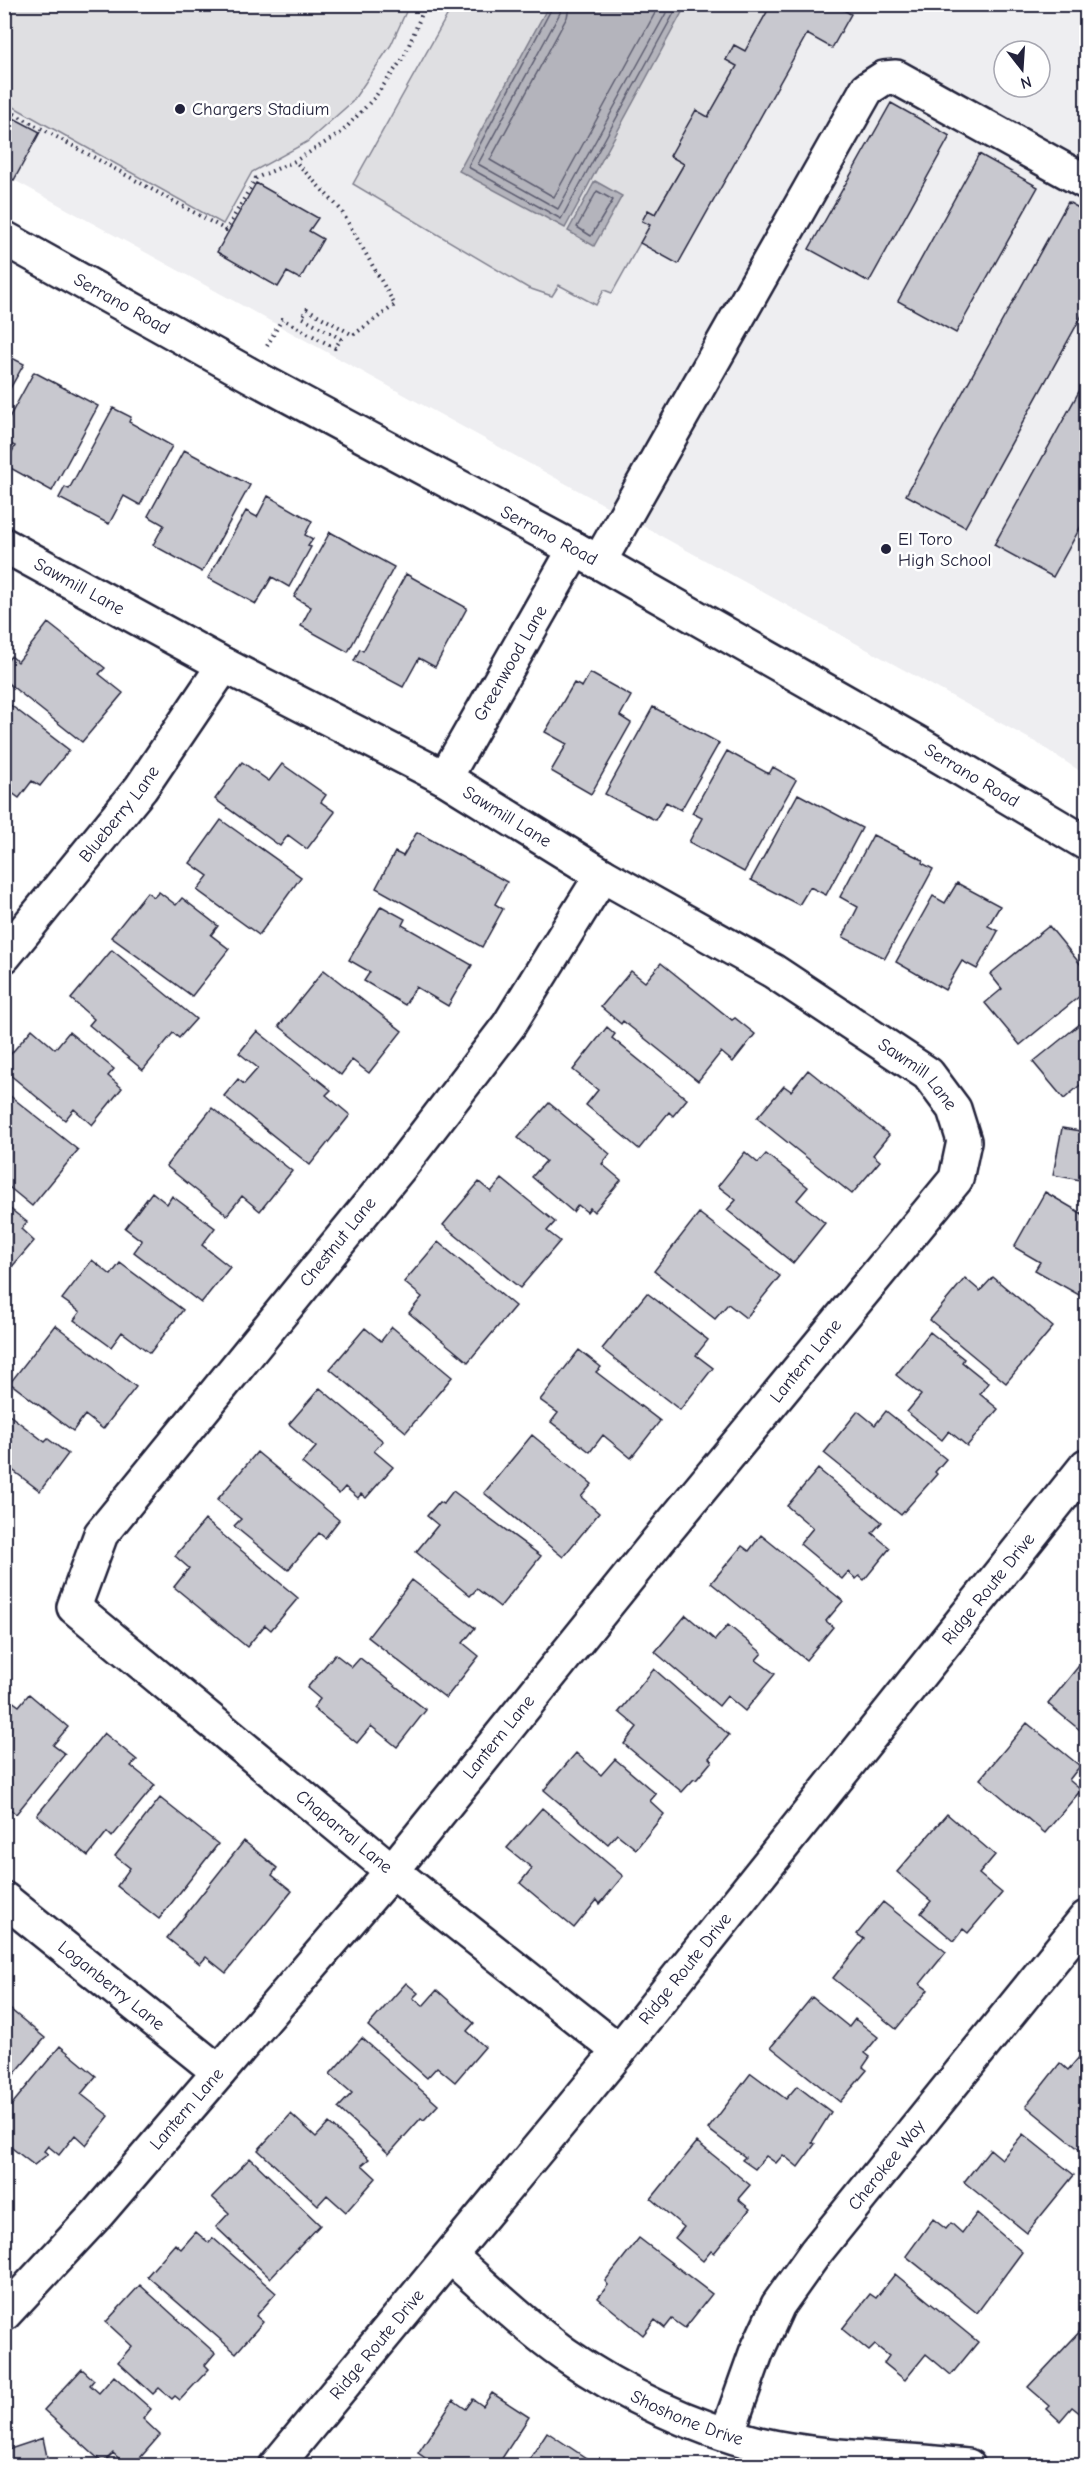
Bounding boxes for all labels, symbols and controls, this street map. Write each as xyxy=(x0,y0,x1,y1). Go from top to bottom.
north arrow xyxy=(992,39,1052,99)
text: N xyxy=(1018,72,1034,93)
place label: Chargers Stadium xyxy=(192,99,329,120)
marker: Chargers Stadium xyxy=(173,102,187,116)
street label: Serrano Road xyxy=(70,269,174,339)
street label: Serrano Road xyxy=(497,501,601,570)
place label: El Toro High School xyxy=(898,529,992,571)
marker: El Toro High School xyxy=(879,542,893,556)
street label: Sawmill Lane xyxy=(31,553,128,619)
street label: Greenwood Lane xyxy=(469,602,551,725)
street label: Serrano Road xyxy=(921,739,1023,811)
street label: Blueberry Lane xyxy=(74,761,164,866)
street label: Sawmill Lane xyxy=(459,781,555,852)
street label: Sawmill Lane xyxy=(874,1033,962,1114)
street label: Chestnut Lane xyxy=(295,1193,381,1291)
street label: Lantern Lane xyxy=(766,1315,846,1407)
street label: Ridge Route Drive xyxy=(937,1529,1039,1649)
street label: Lantern Lane xyxy=(459,1691,539,1783)
street label: Chaparral Lane xyxy=(292,1785,397,1878)
street label: Ridge Route Drive xyxy=(634,1909,736,2028)
street label: Loganberry Lane xyxy=(54,1936,169,2035)
street label: Lantern Lane xyxy=(146,2064,228,2154)
street label: Cherokee Way xyxy=(843,2115,930,2214)
street label: Ridge Route Drive xyxy=(325,2285,428,2404)
street label: Shoshone Drive xyxy=(627,2385,746,2450)

